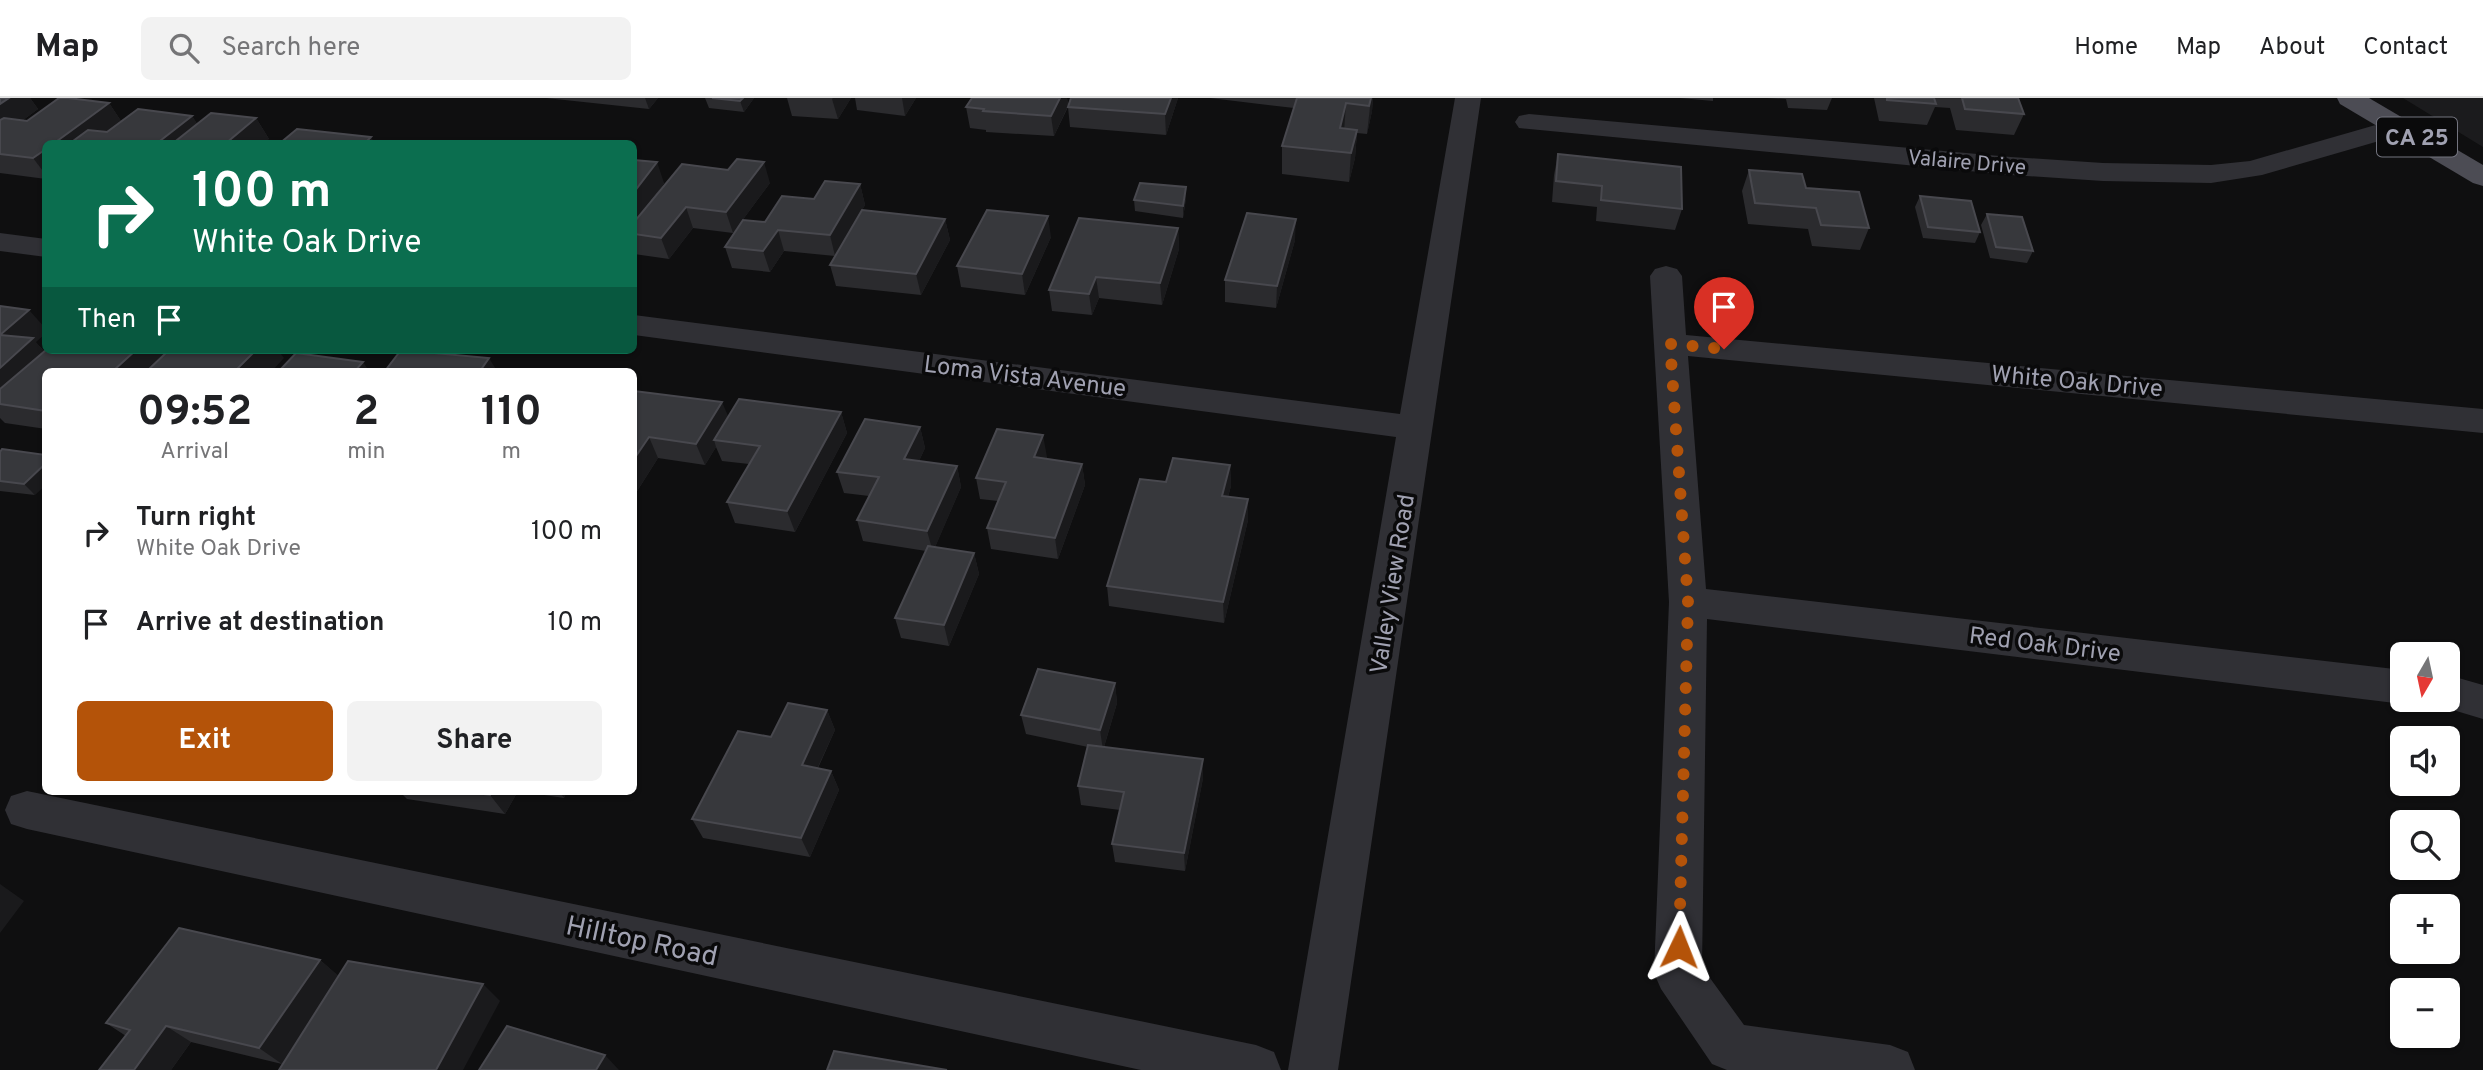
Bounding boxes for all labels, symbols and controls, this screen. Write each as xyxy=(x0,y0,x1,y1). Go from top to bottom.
search box xyxy=(141,17,631,80)
text: Map xyxy=(35,27,99,69)
icon: search xyxy=(165,29,203,67)
text: Search here xyxy=(221,32,360,65)
text: Home xyxy=(2074,33,2138,63)
text: Map xyxy=(2176,33,2221,63)
text: About xyxy=(2259,33,2325,63)
text: Contact xyxy=(2363,33,2448,63)
road number: CA 25 xyxy=(2377,118,2457,156)
street label: Valaire Drive xyxy=(1907,145,2027,182)
text: 100 m xyxy=(192,163,331,225)
icon: right xyxy=(77,168,168,259)
text: White Oak Drive xyxy=(192,224,421,264)
pin xyxy=(1694,277,1754,349)
icon: arrive xyxy=(1705,288,1743,326)
icon: arrive xyxy=(150,301,188,339)
text: Then xyxy=(77,304,136,337)
street label: Loma Vista Avenue xyxy=(922,351,1128,405)
street label: White Oak Drive xyxy=(1990,361,2164,405)
text: 09:52 xyxy=(137,387,252,440)
text: 2 xyxy=(354,387,379,440)
text: 110 xyxy=(481,387,542,440)
text: Arrival xyxy=(160,438,229,467)
text: min xyxy=(347,438,386,467)
text: m xyxy=(502,438,521,467)
street label: Valley View Road xyxy=(1365,492,1423,676)
text: Turn right xyxy=(136,502,256,535)
icon: right xyxy=(77,514,115,552)
text: 100 m xyxy=(531,516,602,549)
text: White Oak Drive xyxy=(136,535,301,564)
icon: arrive xyxy=(77,605,115,643)
text: Arrive at destination xyxy=(136,607,384,640)
text: 10 m xyxy=(547,607,602,640)
street label: Red Oak Drive xyxy=(1967,622,2122,670)
north arrow xyxy=(2390,642,2460,712)
map controls xyxy=(2390,642,2460,1048)
button: Exit xyxy=(77,701,333,781)
button: Share xyxy=(347,701,602,781)
button: sound xyxy=(2390,726,2460,796)
button: search xyxy=(2390,810,2460,880)
button: + xyxy=(2390,894,2460,964)
street label: Hilltop Road xyxy=(562,909,721,977)
position arrow xyxy=(1642,910,1716,984)
button: − xyxy=(2390,978,2460,1048)

